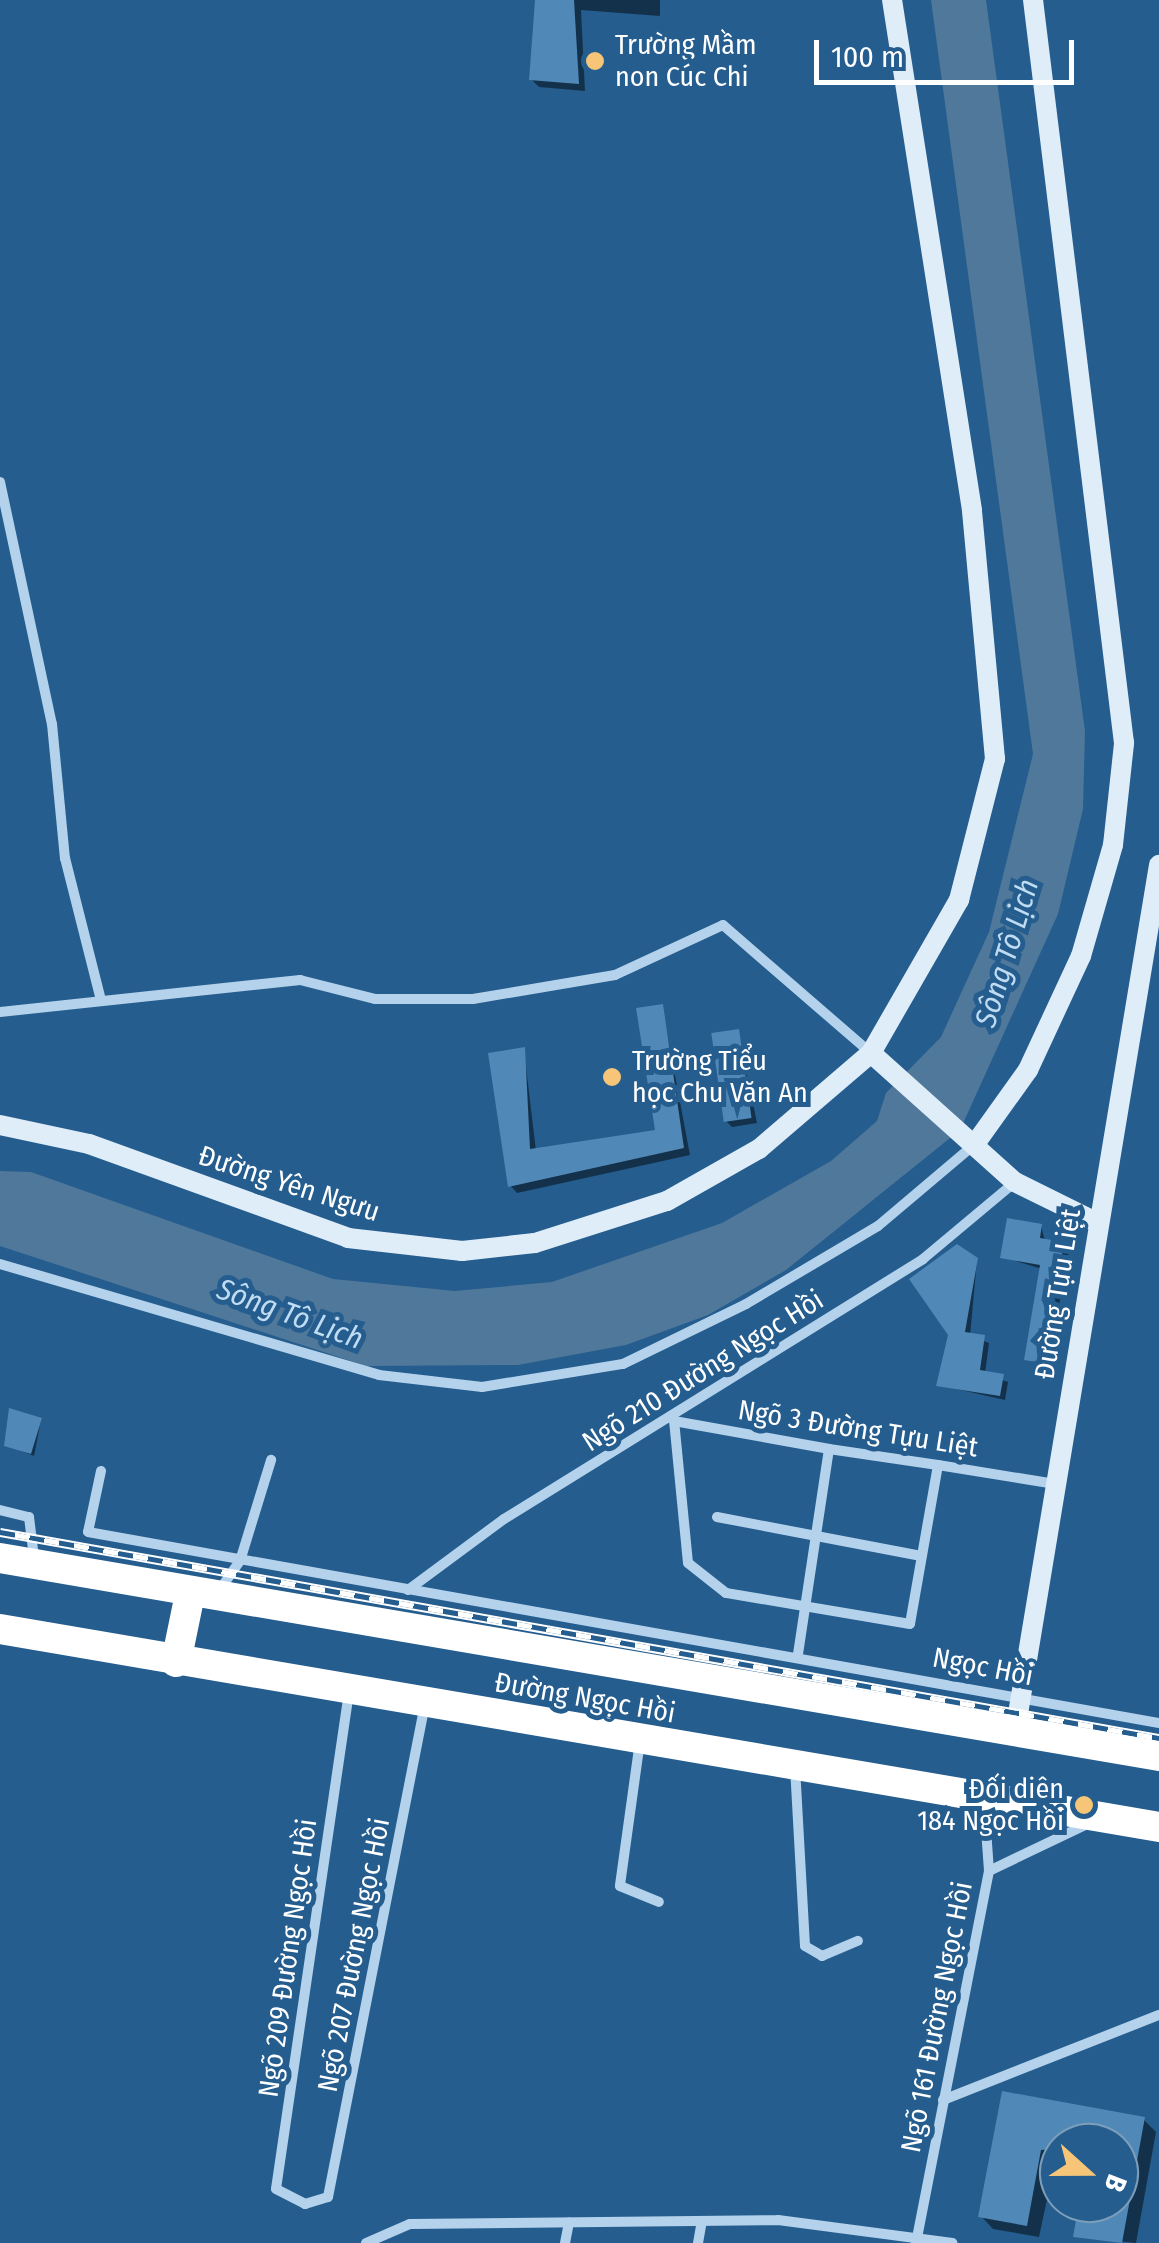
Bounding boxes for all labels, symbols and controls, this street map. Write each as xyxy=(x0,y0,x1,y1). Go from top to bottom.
scale bar xyxy=(819,20,1079,82)
place label: Trường Mầm non Cúc Chi xyxy=(615,28,757,94)
text: 100 m xyxy=(831,39,904,75)
marker: Trường Mầm non Cúc Chi xyxy=(584,50,606,72)
water label: Sông Tô Lịch xyxy=(967,875,1047,1031)
place label: Trường Tiểu học Chu Văn An xyxy=(632,1044,808,1110)
marker: Trường Tiểu học Chu Văn An xyxy=(601,1066,623,1088)
street label: Đường Yên Ngưu xyxy=(194,1139,384,1229)
street label: Đường Tựu Liệt xyxy=(1028,1206,1088,1382)
water label: Sông Tô Lịch xyxy=(212,1271,368,1357)
street label: Ngõ 210 Đường Ngọc Hồi xyxy=(576,1283,830,1459)
street label: Ngõ 3 Đường Tựu Liệt xyxy=(736,1393,980,1465)
street label: Ngọc Hồi xyxy=(930,1641,1036,1693)
street label: Đường Ngọc Hồi xyxy=(492,1666,678,1730)
place label: Đối diện 184 Ngọc Hồi xyxy=(917,1772,1064,1838)
marker: Đối diện 184 Ngọc Hồi xyxy=(1073,1794,1095,1816)
street label: Ngõ 207 Đường Ngọc Hồi xyxy=(311,1815,397,2095)
street label: Ngõ 209 Đường Ngọc Hồi xyxy=(252,1817,324,2099)
street label: Ngõ 161 Đường Ngọc Hồi xyxy=(894,1879,980,2155)
north arrow xyxy=(1039,2123,1139,2223)
text: B xyxy=(1097,2170,1134,2196)

